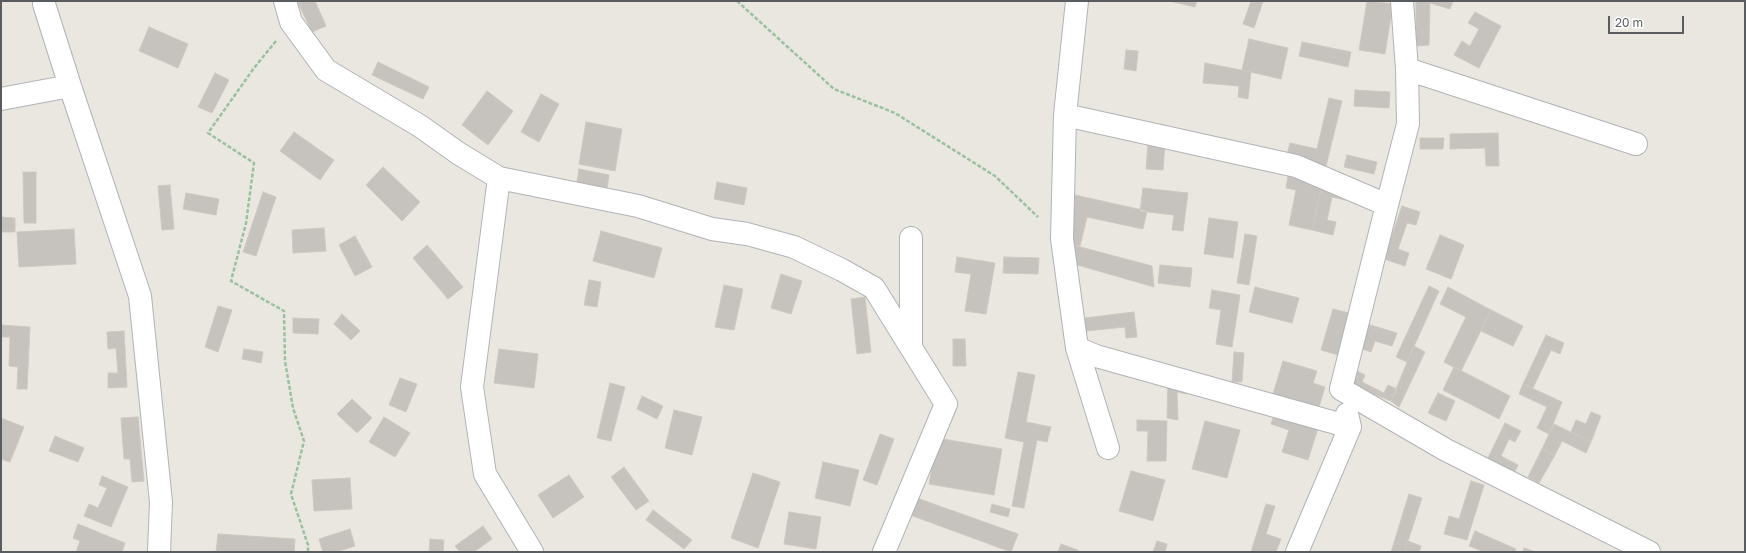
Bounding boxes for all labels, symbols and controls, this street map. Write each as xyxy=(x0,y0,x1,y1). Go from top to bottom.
scale bar xyxy=(1610,8,1686,34)
text: 20 m xyxy=(1615,15,1643,30)

